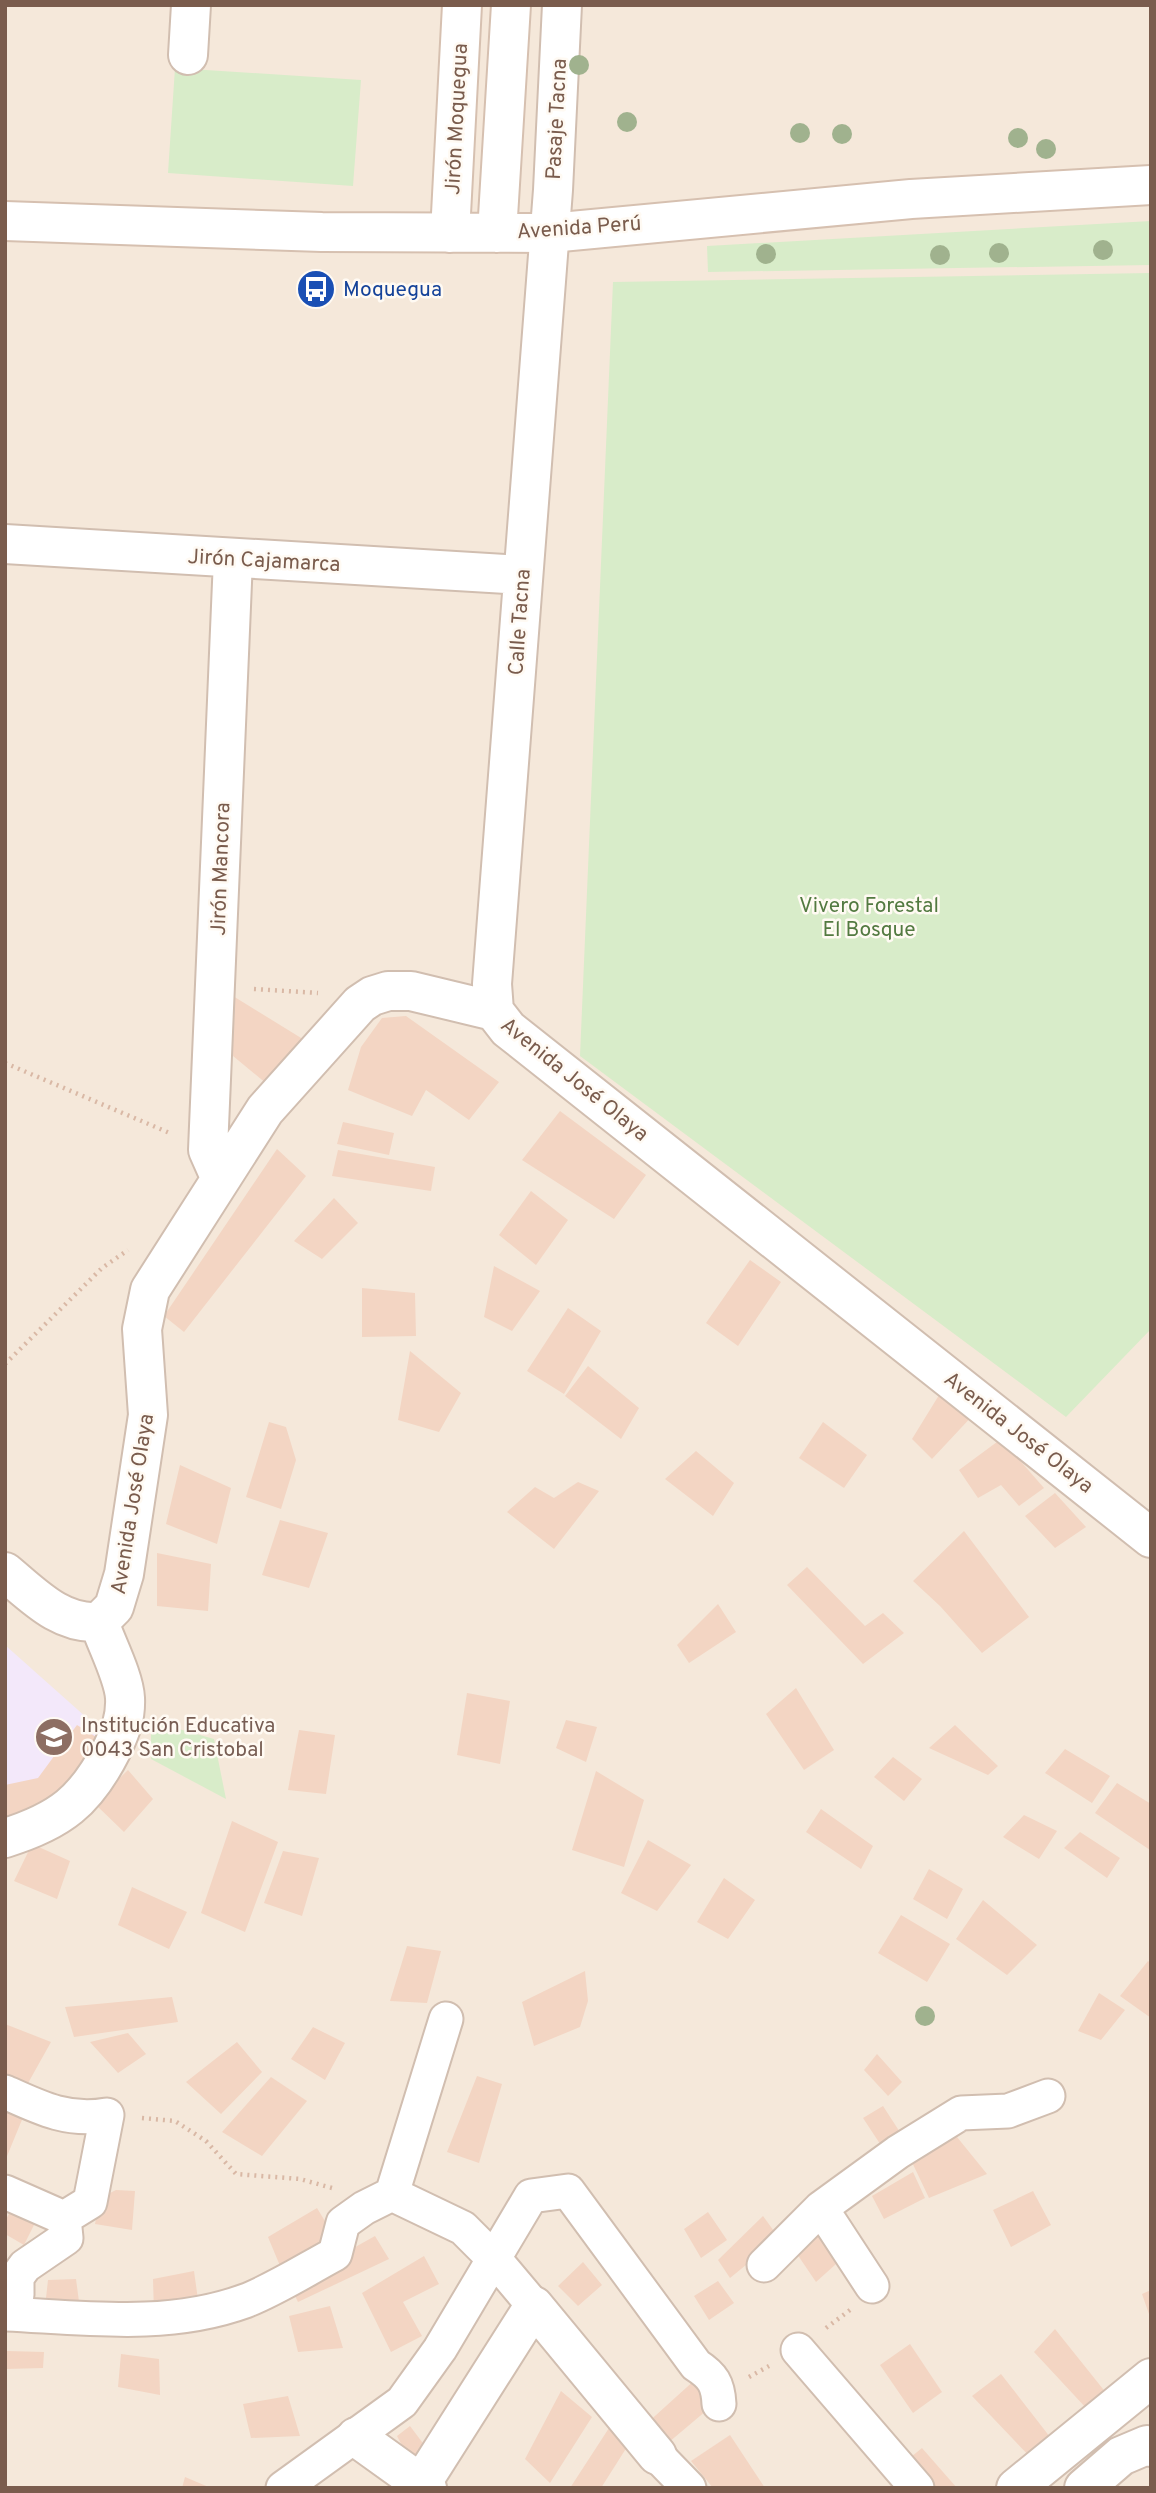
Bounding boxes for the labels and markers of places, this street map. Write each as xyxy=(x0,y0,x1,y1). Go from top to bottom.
bus stop icon: Moquegua xyxy=(295,268,337,310)
place label: Moquegua xyxy=(343,277,442,304)
place label: Institución Educativa 0043 San Cristobal xyxy=(81,1713,275,1764)
school or university icon: Institución Educativa 0043 San Cristobal xyxy=(33,1716,75,1758)

